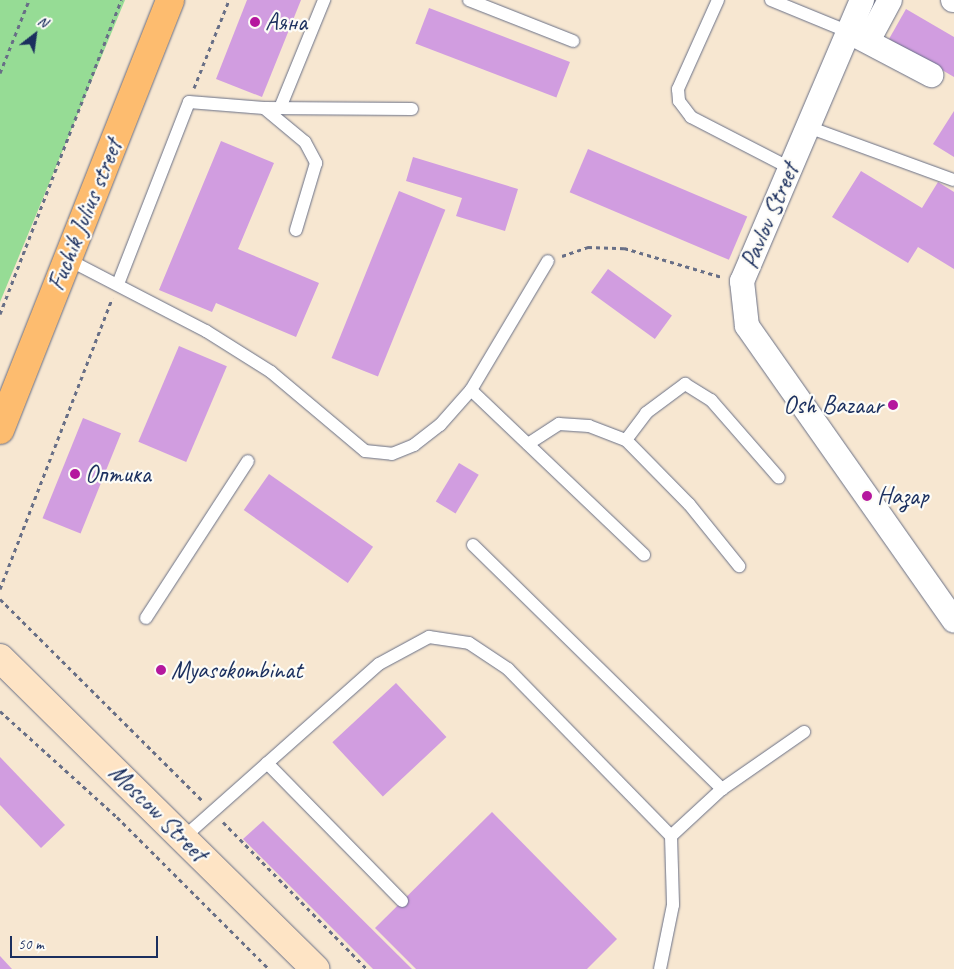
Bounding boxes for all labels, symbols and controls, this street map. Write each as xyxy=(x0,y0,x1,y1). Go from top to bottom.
place label: Аяна xyxy=(265,7,307,37)
north arrow xyxy=(10,10,60,60)
text: N xyxy=(35,12,51,31)
marker: Аяна xyxy=(249,16,261,28)
street label: Fuchik Julius street xyxy=(41,135,129,295)
street label: Pavlov Street xyxy=(734,159,806,273)
place label: Osh Bazaar xyxy=(783,390,883,420)
marker: Osh Bazaar xyxy=(887,399,899,411)
place label: Оптика xyxy=(85,459,151,489)
marker: Оптика xyxy=(69,468,81,480)
place label: Назар xyxy=(877,481,928,511)
marker: Назар xyxy=(861,490,873,502)
place label: Myasokombinat xyxy=(171,655,302,685)
marker: Myasokombinat xyxy=(155,664,167,676)
street label: Moscow Street xyxy=(103,758,213,868)
scale bar xyxy=(12,926,160,958)
text: 50 m xyxy=(18,935,44,954)

